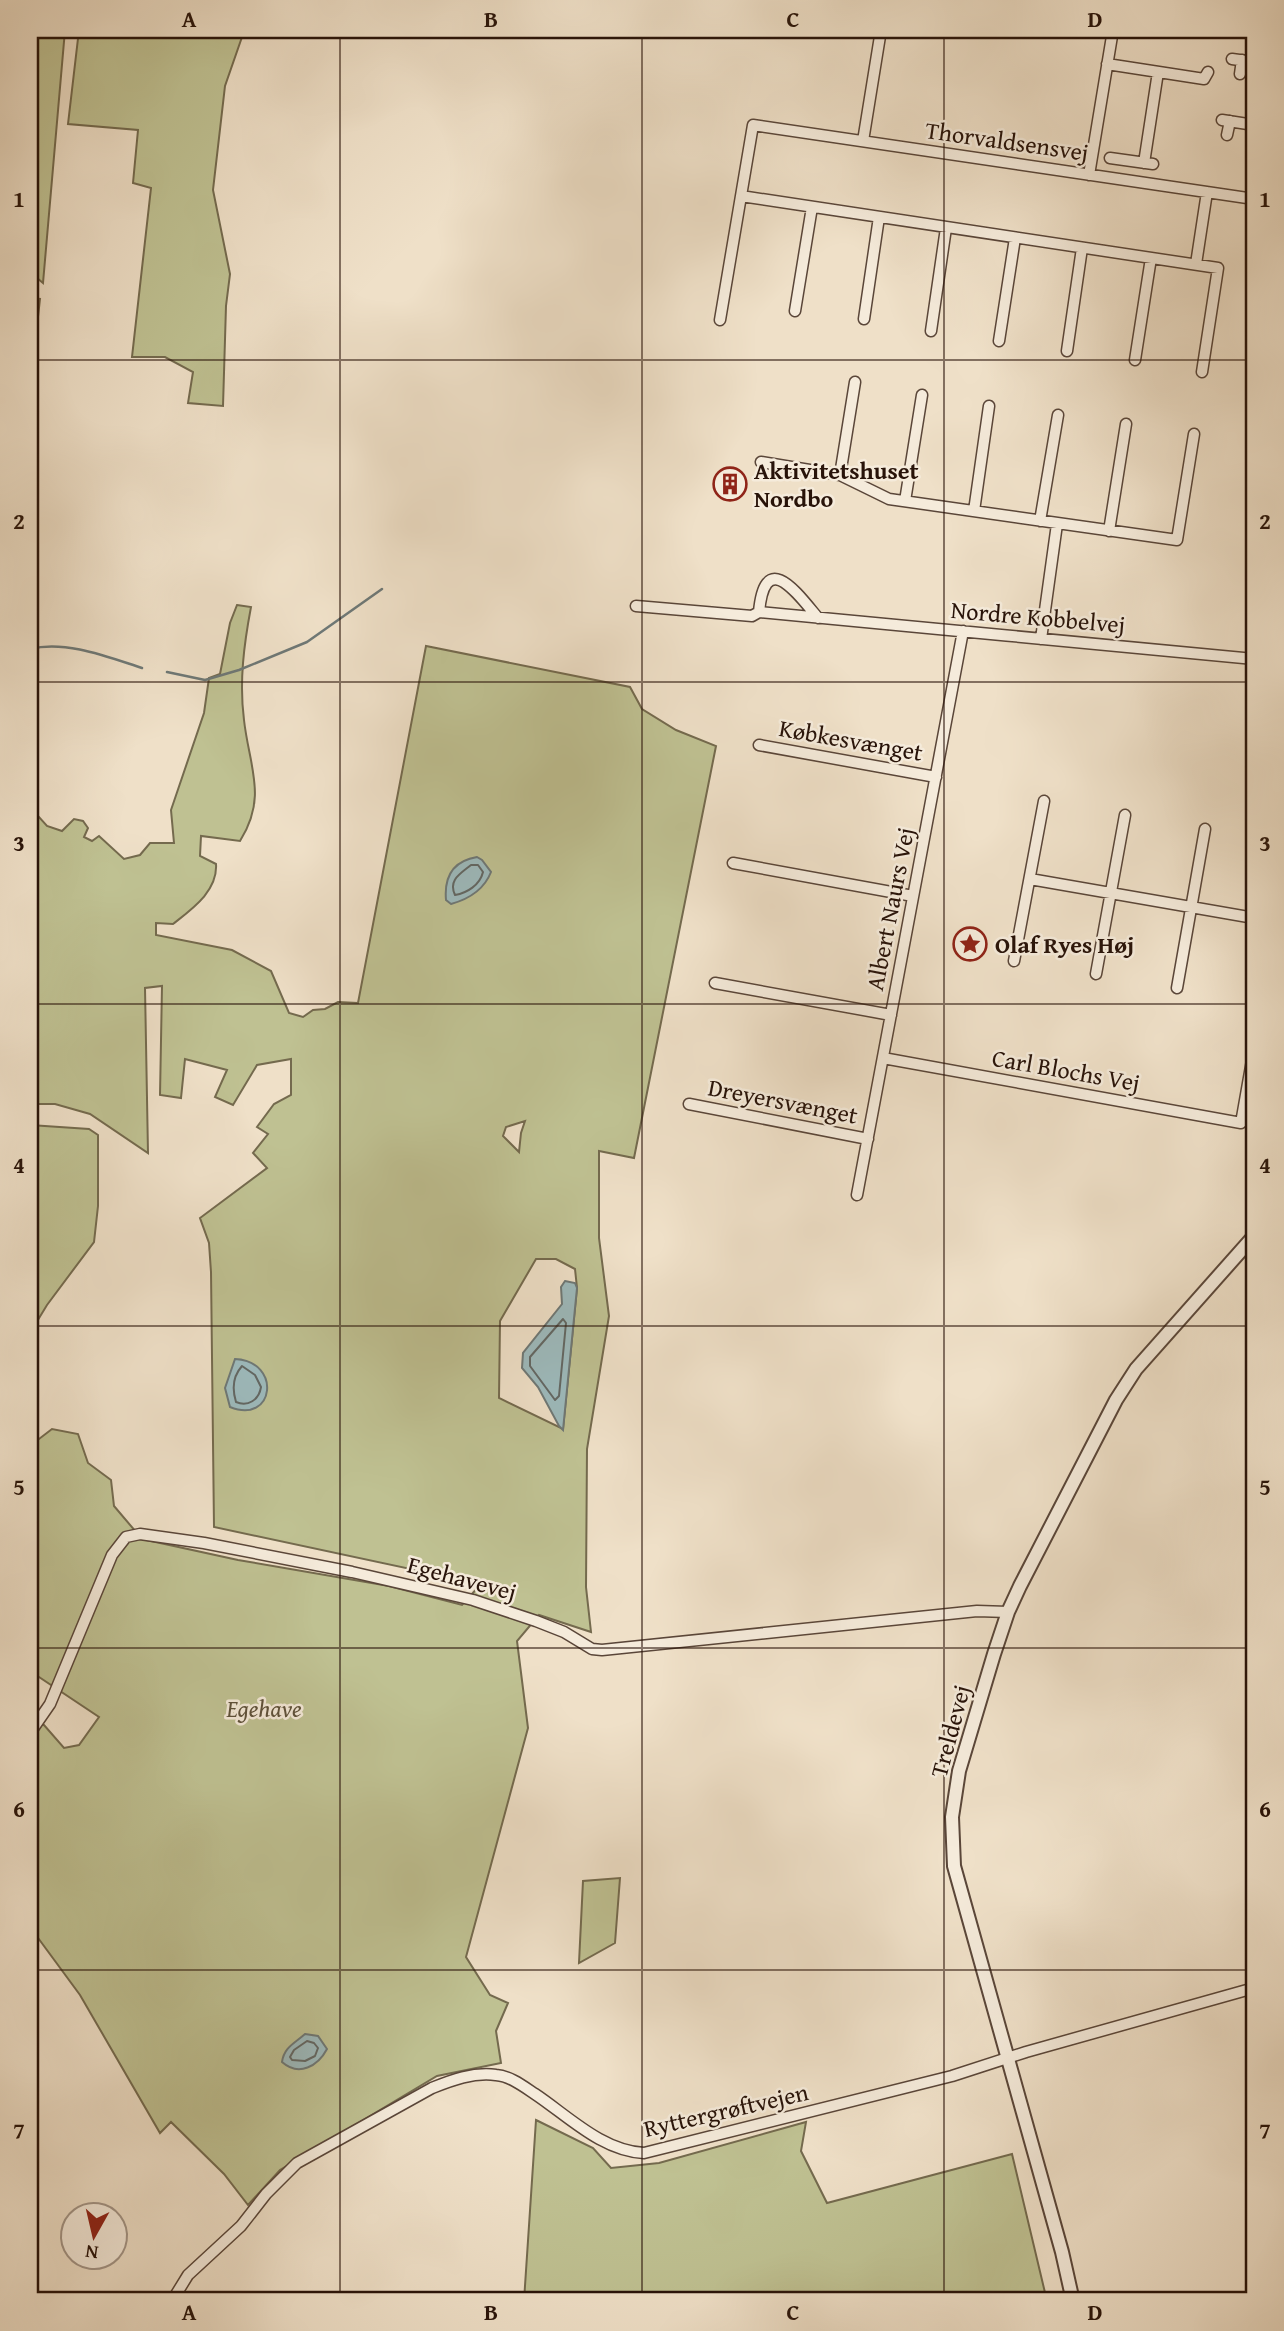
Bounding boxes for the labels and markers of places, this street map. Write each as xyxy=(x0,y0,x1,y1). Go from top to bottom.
place label: Aktivitetshuset Nordbo xyxy=(754,453,919,516)
building icon: Aktivitetshuset Nordbo xyxy=(711,465,749,503)
place icon: Olaf Ryes Høj xyxy=(951,925,989,963)
place label: Olaf Ryes Høj xyxy=(995,927,1134,962)

